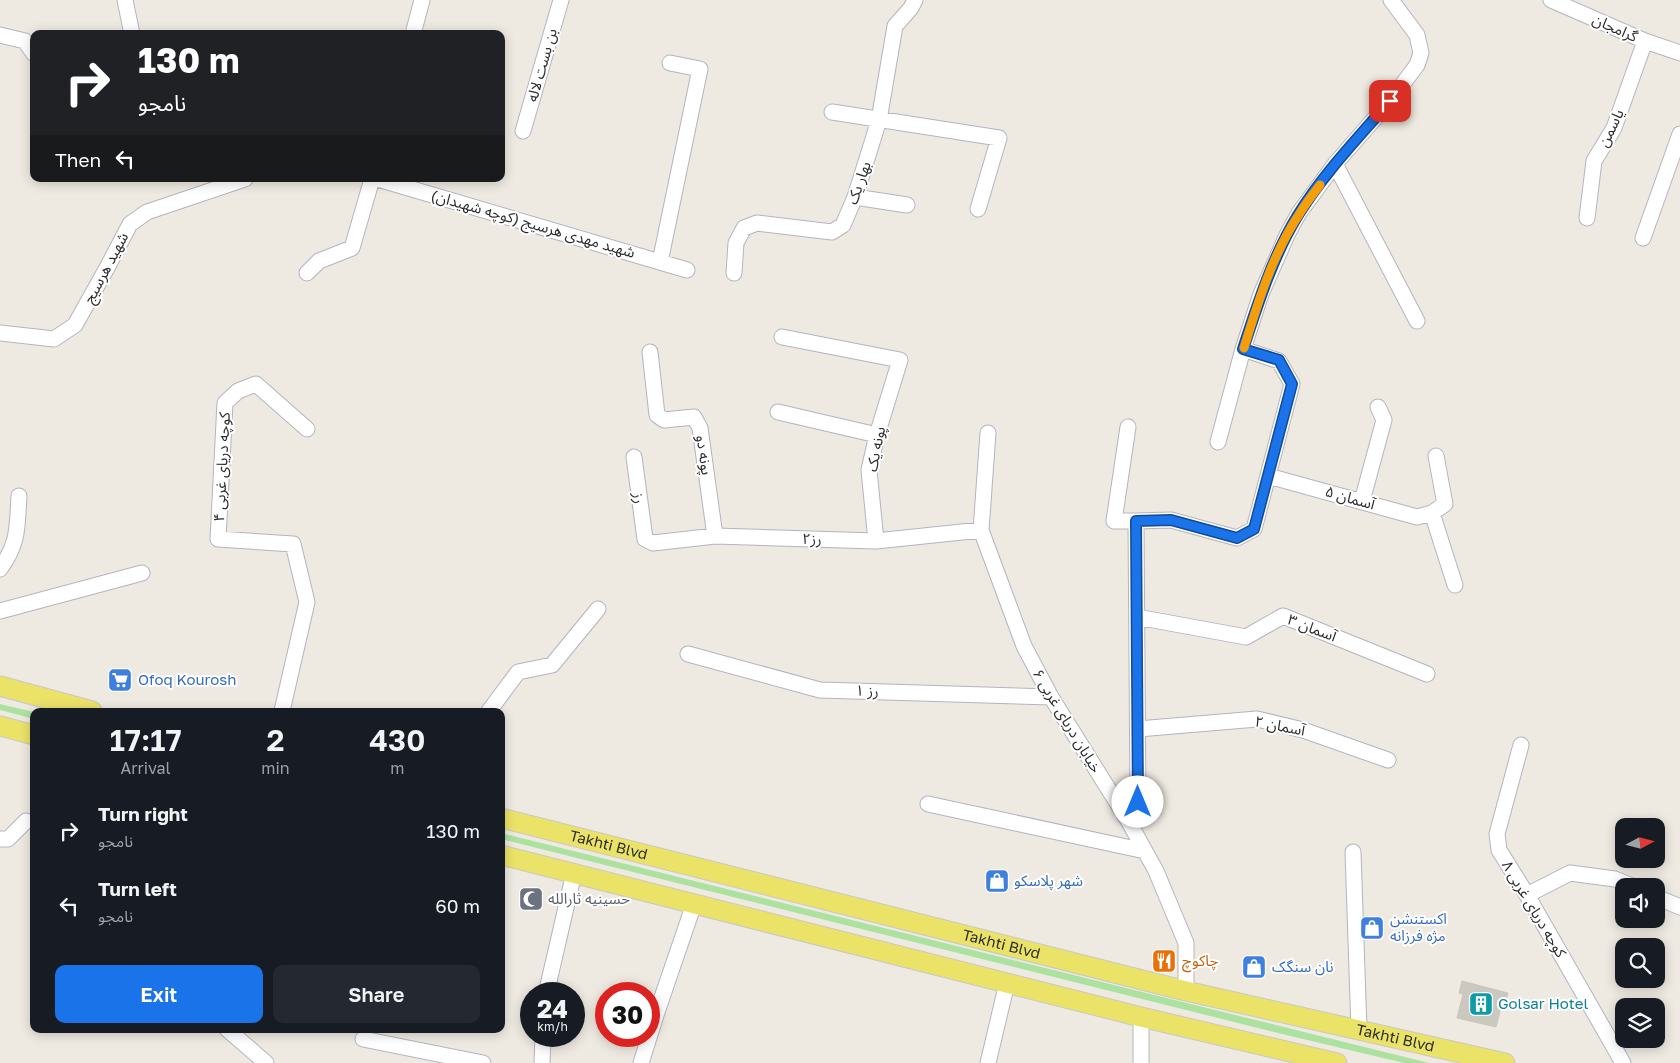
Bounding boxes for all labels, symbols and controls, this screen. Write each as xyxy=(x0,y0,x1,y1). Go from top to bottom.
street label: گرامجان xyxy=(1590,9,1641,46)
street label: بن بست لاله xyxy=(522,26,561,104)
text: 130 m xyxy=(138,39,240,81)
icon: right xyxy=(55,50,120,115)
pin xyxy=(1369,80,1411,122)
icon: arrive xyxy=(1376,87,1404,115)
text: نامجو xyxy=(138,89,186,116)
street label: یاسمن xyxy=(1593,106,1628,150)
icon: left xyxy=(111,145,139,173)
text: Then xyxy=(55,148,101,171)
street label: بهار یک xyxy=(842,159,875,207)
street label: شهید مهدی هرسیج (کوچه شهیدان) xyxy=(428,185,638,265)
street label: شهید هرسیج xyxy=(79,229,135,308)
street label: کوچه دریای غربی ۴ xyxy=(209,411,235,522)
street label: پونه یک xyxy=(862,425,890,473)
street label: پونه دو xyxy=(691,434,717,476)
street label: آسمان ۵ xyxy=(1323,481,1378,514)
street label: رز xyxy=(629,490,650,505)
street label: رز۲ xyxy=(802,529,822,548)
street label: آسمان ۳ xyxy=(1285,610,1340,646)
street label: خیابان دریای غربی ۶ xyxy=(1029,665,1106,776)
supermarket icon: Ofoq Kourosh xyxy=(107,667,133,693)
place label: Ofoq Kourosh xyxy=(138,670,236,688)
street label: رز ۱ xyxy=(855,681,879,700)
street label: آسمان ۲ xyxy=(1253,711,1308,740)
text: 17:17 xyxy=(110,722,182,758)
text: 2 xyxy=(266,722,284,758)
text: 430 xyxy=(369,722,425,758)
text: Arrival xyxy=(121,758,171,778)
text: min xyxy=(261,758,290,778)
text: m xyxy=(390,758,404,778)
position arrow xyxy=(1111,775,1163,827)
text: Turn right xyxy=(98,802,188,825)
icon: right xyxy=(55,817,83,845)
north arrow xyxy=(1615,818,1665,868)
map controls xyxy=(1615,818,1665,1048)
text: 130 m xyxy=(426,819,480,842)
street label: Takhti Blvd xyxy=(568,826,650,863)
text: نامجو xyxy=(98,831,133,851)
street label: کوچه دریای غربی ۸ xyxy=(1497,857,1571,962)
shop icon: شهر پلاسکو xyxy=(984,868,1010,894)
place label: شهر پلاسکو xyxy=(1014,871,1083,891)
text: Turn left xyxy=(98,877,177,900)
button: sound xyxy=(1615,878,1665,928)
mosque icon: حسینیه ثارالله xyxy=(518,886,544,912)
place label: حسینیه ثارالله xyxy=(548,889,630,908)
icon: left xyxy=(55,892,83,920)
text: 60 m xyxy=(435,894,480,917)
text: نامجو xyxy=(98,906,133,926)
place label: اکستنشن مژه فرزانه xyxy=(1390,909,1447,945)
shop icon: اکستنشن مژه فرزانه xyxy=(1359,915,1385,941)
street label: Takhti Blvd xyxy=(961,925,1042,962)
button: search xyxy=(1615,938,1665,988)
restaurant icon: چاکوچ xyxy=(1151,948,1177,974)
place label: چاکوچ xyxy=(1182,951,1219,973)
shop icon: نان سنگک xyxy=(1241,954,1267,980)
place label: نان سنگک xyxy=(1272,957,1334,976)
button: Exit xyxy=(55,965,263,1023)
button: Share xyxy=(273,965,480,1023)
speed limit sign: 30 xyxy=(595,982,660,1047)
building icon: Golsar Hotel xyxy=(1468,991,1494,1017)
text: 24 xyxy=(537,993,568,1024)
place label: Golsar Hotel xyxy=(1498,994,1589,1012)
button: layers xyxy=(1615,998,1665,1048)
text: km/h xyxy=(537,1019,568,1034)
street label: Takhti Blvd xyxy=(1355,1020,1436,1055)

